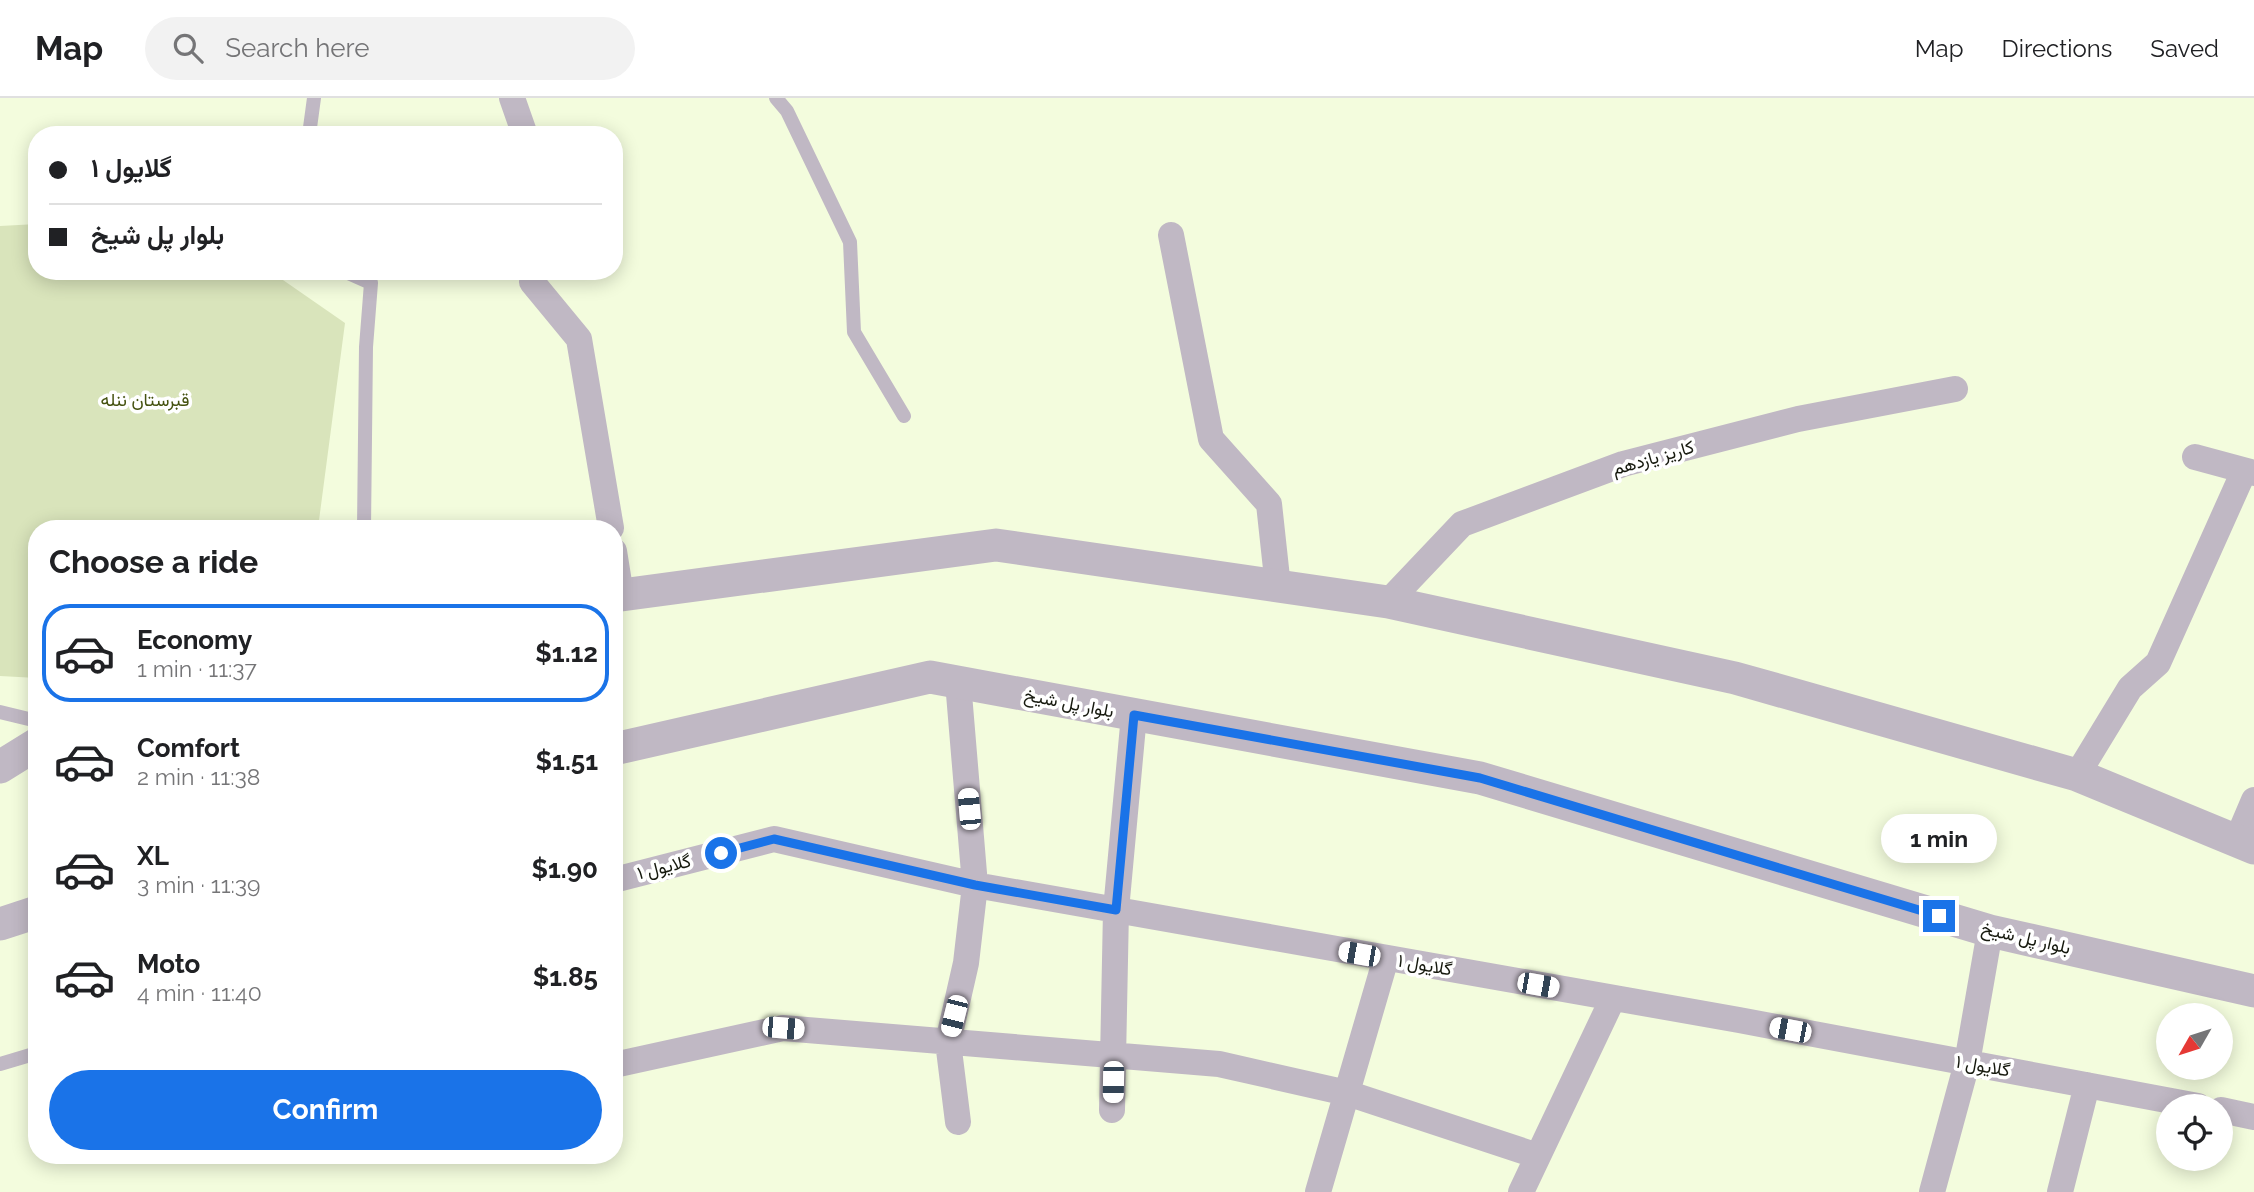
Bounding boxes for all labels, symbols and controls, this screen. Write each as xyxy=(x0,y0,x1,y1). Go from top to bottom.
search box xyxy=(145,17,635,80)
text: Map xyxy=(35,29,103,68)
icon: search xyxy=(169,29,207,67)
text: Search here xyxy=(225,33,370,63)
text: Map xyxy=(1915,34,1964,63)
text: Directions xyxy=(2002,34,2112,63)
text: Saved xyxy=(2150,34,2219,63)
text: گلایول ۱ xyxy=(91,153,172,183)
text: بلوار پل شیخ xyxy=(91,220,224,250)
park label: قبرستان ننله xyxy=(101,389,189,411)
street label: کاریز یازدهم xyxy=(1609,436,1697,481)
text: Choose a ride xyxy=(49,543,258,580)
icon: car xyxy=(53,622,116,685)
text: Economy xyxy=(137,625,252,655)
text: $1.12 xyxy=(535,638,598,668)
text: 1 min · 11:37 xyxy=(137,655,257,682)
street label: بلوار پل شیخ xyxy=(1022,684,1116,723)
icon: car xyxy=(53,730,116,793)
text: Comfort xyxy=(137,733,240,763)
text: $1.51 xyxy=(536,746,598,776)
text: 2 min · 11:38 xyxy=(137,763,260,790)
car xyxy=(957,787,982,831)
callout: 1 min xyxy=(1881,814,1997,864)
text: 1 min xyxy=(1910,825,1968,852)
route start xyxy=(705,837,737,869)
icon: car xyxy=(53,838,116,901)
text: XL xyxy=(137,841,169,871)
street label: گلایول ۱ xyxy=(635,850,693,884)
text: $1.90 xyxy=(532,854,598,884)
text: 3 min · 11:39 xyxy=(137,871,261,898)
route end xyxy=(1923,900,1955,932)
street label: بلوار پل شیخ xyxy=(1979,917,2073,960)
car xyxy=(1337,940,1382,968)
icon: car xyxy=(53,946,116,1009)
text: Moto xyxy=(137,949,200,979)
street label: گلایول ۱ xyxy=(1396,949,1454,981)
text: $1.85 xyxy=(533,962,598,992)
car xyxy=(1516,971,1561,999)
text: 4 min · 11:40 xyxy=(137,979,262,1006)
car xyxy=(939,993,970,1039)
north arrow xyxy=(2156,1003,2233,1080)
map controls xyxy=(2156,1003,2233,1171)
car xyxy=(762,1016,805,1040)
car xyxy=(1768,1016,1813,1044)
street label: گلایول ۱ xyxy=(1954,1050,2012,1082)
car xyxy=(1103,1061,1124,1103)
button: Confirm xyxy=(49,1070,602,1150)
button: locate xyxy=(2156,1094,2233,1171)

